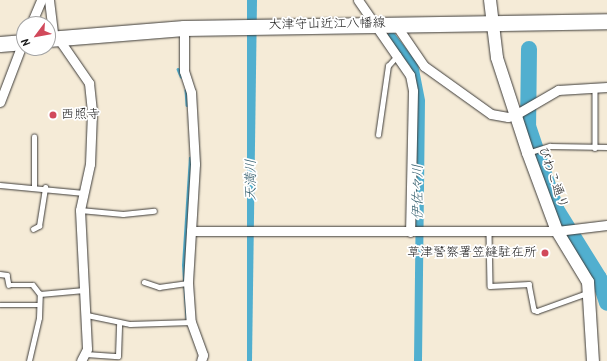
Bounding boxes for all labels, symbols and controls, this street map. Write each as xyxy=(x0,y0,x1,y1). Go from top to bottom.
north arrow xyxy=(16,16,56,56)
street label: 大津守山近江八幡線 xyxy=(268,16,386,34)
text: N xyxy=(17,34,36,50)
place label: 西照寺 xyxy=(61,107,100,123)
marker: 西照寺 xyxy=(48,110,58,120)
street label: びわこ通り xyxy=(534,145,570,211)
water label: 天満川 xyxy=(243,159,259,201)
water label: 伊佐々川 xyxy=(410,164,426,220)
place label: 草津警察署笠縫駐在所 xyxy=(407,245,537,261)
marker: 草津警察署笠縫駐在所 xyxy=(540,248,550,258)

